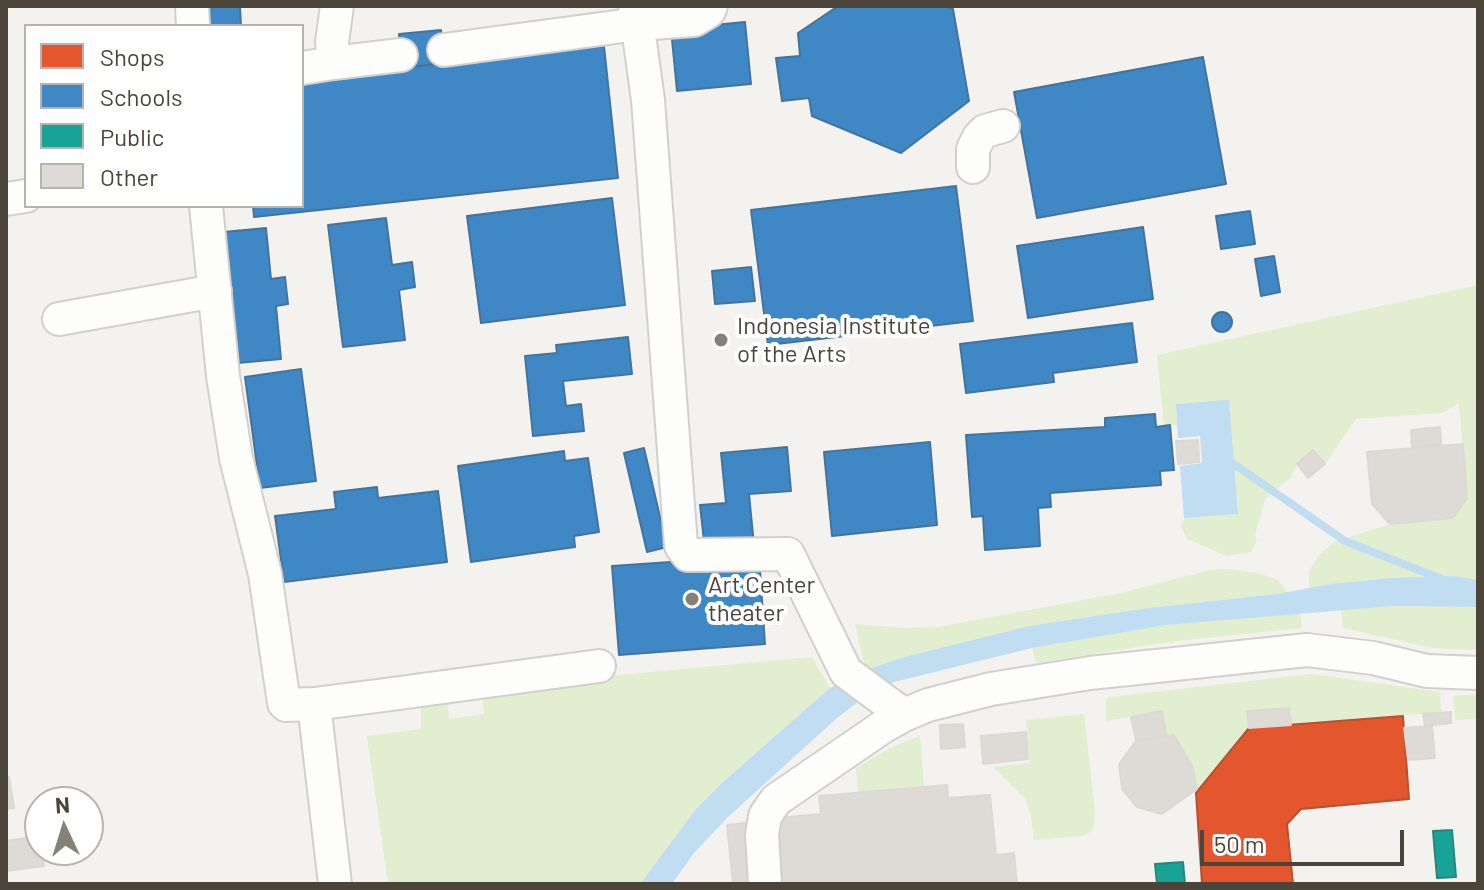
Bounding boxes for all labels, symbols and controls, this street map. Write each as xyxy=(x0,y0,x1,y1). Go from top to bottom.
legend xyxy=(24,24,304,208)
text: Shops xyxy=(100,42,165,71)
text: Schools xyxy=(100,82,183,111)
text: Public xyxy=(100,122,164,151)
text: Other xyxy=(100,162,158,191)
place label: Indonesia Institute of the Arts xyxy=(737,312,931,368)
marker: Indonesia Institute of the Arts xyxy=(712,331,730,349)
place label: Art Center theater xyxy=(708,571,815,627)
marker: Art Center theater xyxy=(683,590,701,608)
north arrow xyxy=(24,786,104,866)
text: N xyxy=(54,791,71,818)
scale bar xyxy=(1204,814,1408,864)
text: 50 m xyxy=(1214,829,1265,858)

